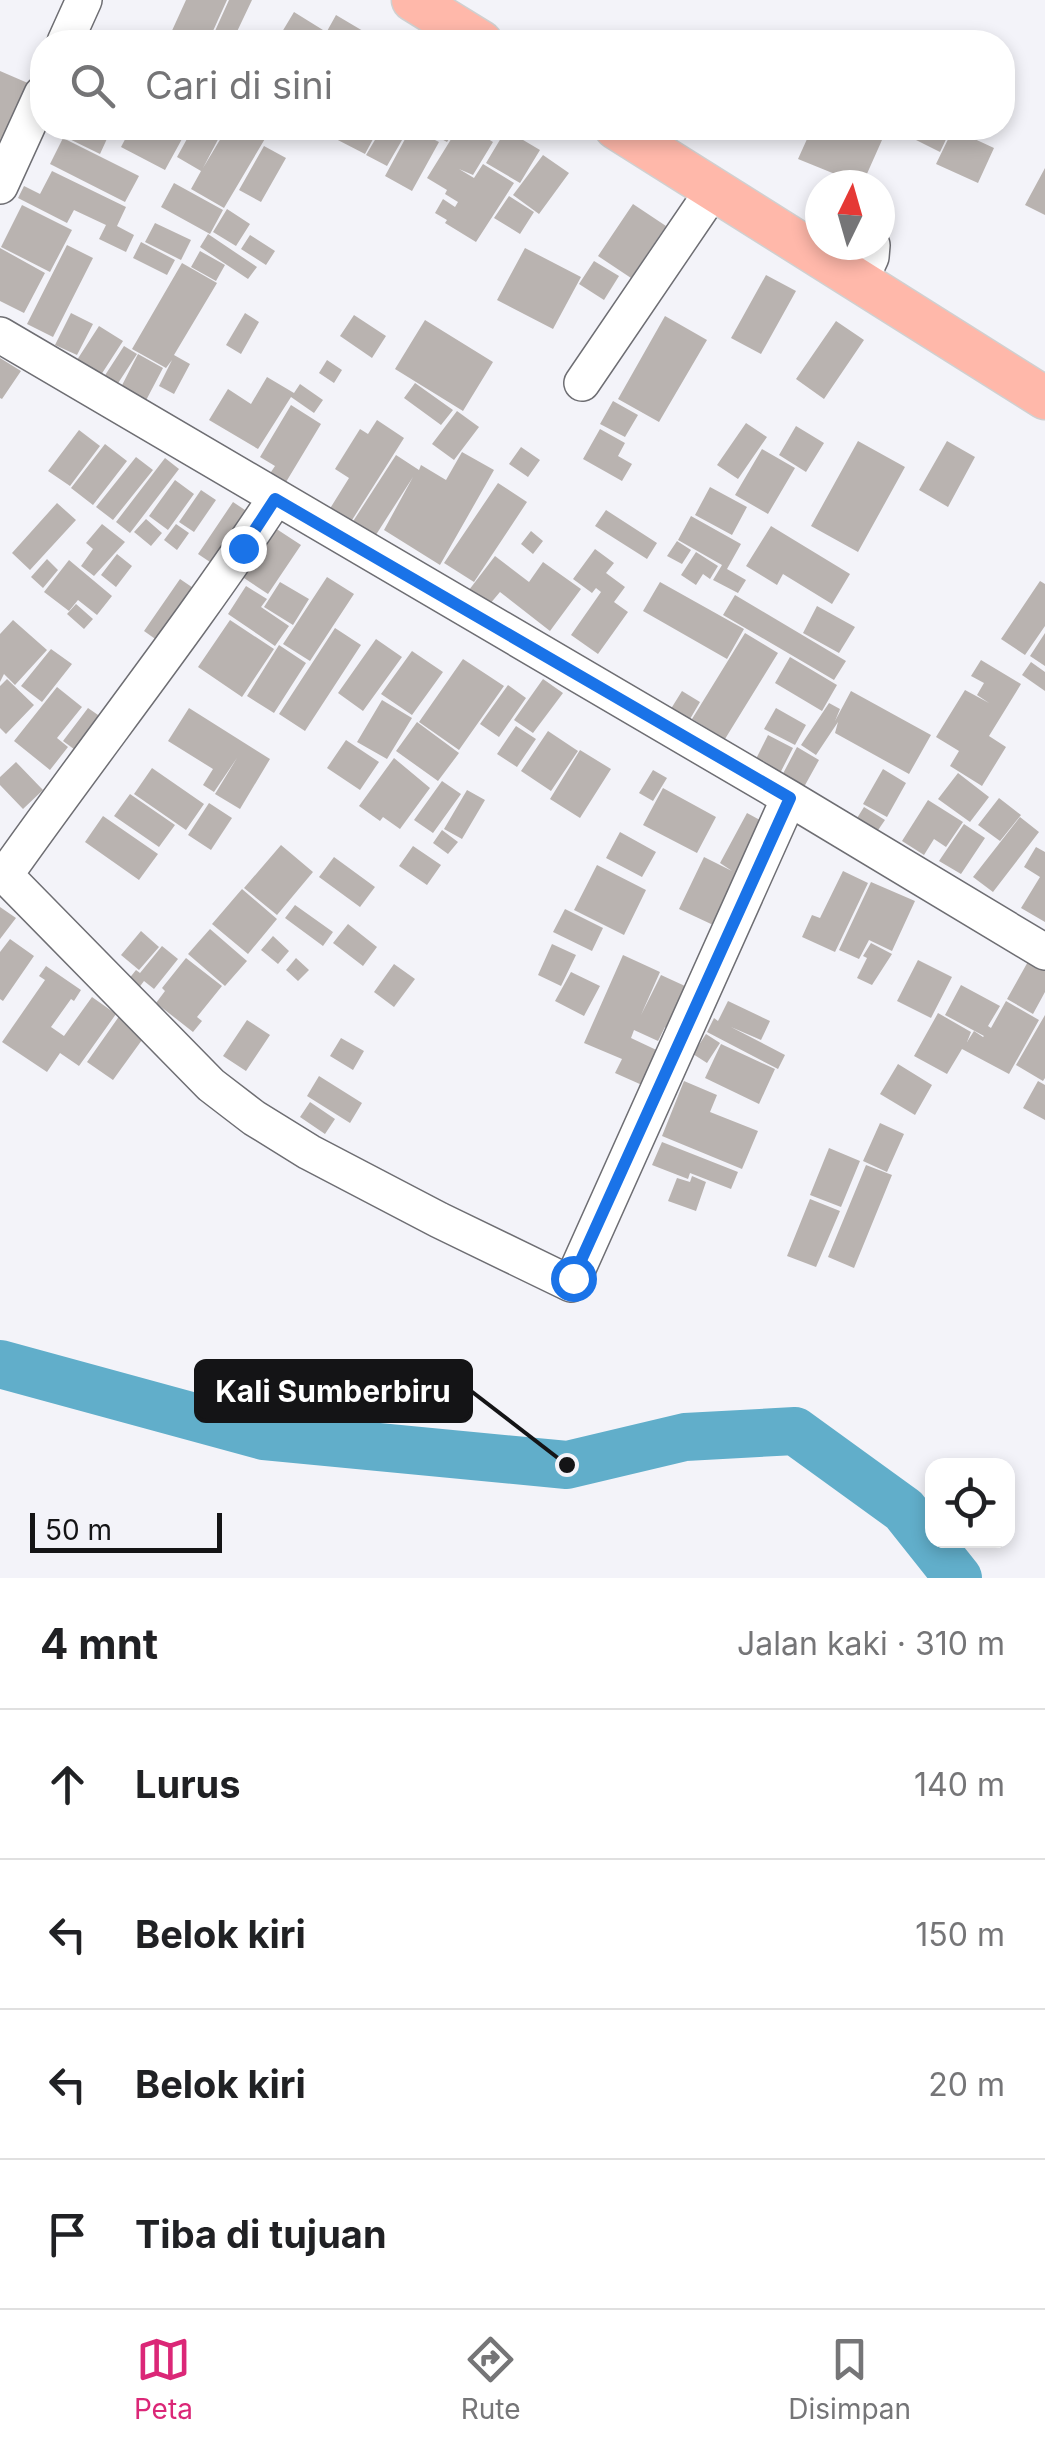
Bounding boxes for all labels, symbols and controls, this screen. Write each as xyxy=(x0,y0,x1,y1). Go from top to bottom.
search box xyxy=(30,30,1015,140)
icon: search xyxy=(65,58,120,113)
text: Cari di sini xyxy=(145,62,333,108)
north arrow xyxy=(805,170,895,260)
route end xyxy=(221,526,267,572)
route start xyxy=(551,1256,597,1302)
callout: Kali Sumberbiru xyxy=(196,1361,471,1421)
text: Kali Sumberbiru xyxy=(215,1373,451,1409)
map controls xyxy=(925,1458,1015,1548)
button: locate xyxy=(925,1458,1015,1548)
scale bar xyxy=(30,1508,222,1552)
text: 50 m xyxy=(45,1513,112,1547)
text: 4 mnt xyxy=(40,1618,158,1669)
text: Jalan kaki · 310 m xyxy=(737,1624,1005,1663)
icon: ahead xyxy=(40,1757,95,1812)
text: Lurus xyxy=(135,1761,241,1807)
text: 140 m xyxy=(914,1765,1005,1804)
icon: left xyxy=(40,1907,95,1962)
text: Belok kiri xyxy=(135,1911,306,1957)
text: 150 m xyxy=(915,1915,1005,1954)
icon: left xyxy=(40,2057,95,2112)
text: Belok kiri xyxy=(135,2061,306,2107)
text: 20 m xyxy=(928,2065,1005,2104)
icon: arrive xyxy=(40,2207,95,2262)
text: Tiba di tujuan xyxy=(135,2211,387,2257)
tab: Peta xyxy=(134,2332,193,2426)
tab: Rute xyxy=(461,2332,521,2426)
tab: Disimpan xyxy=(788,2332,911,2426)

